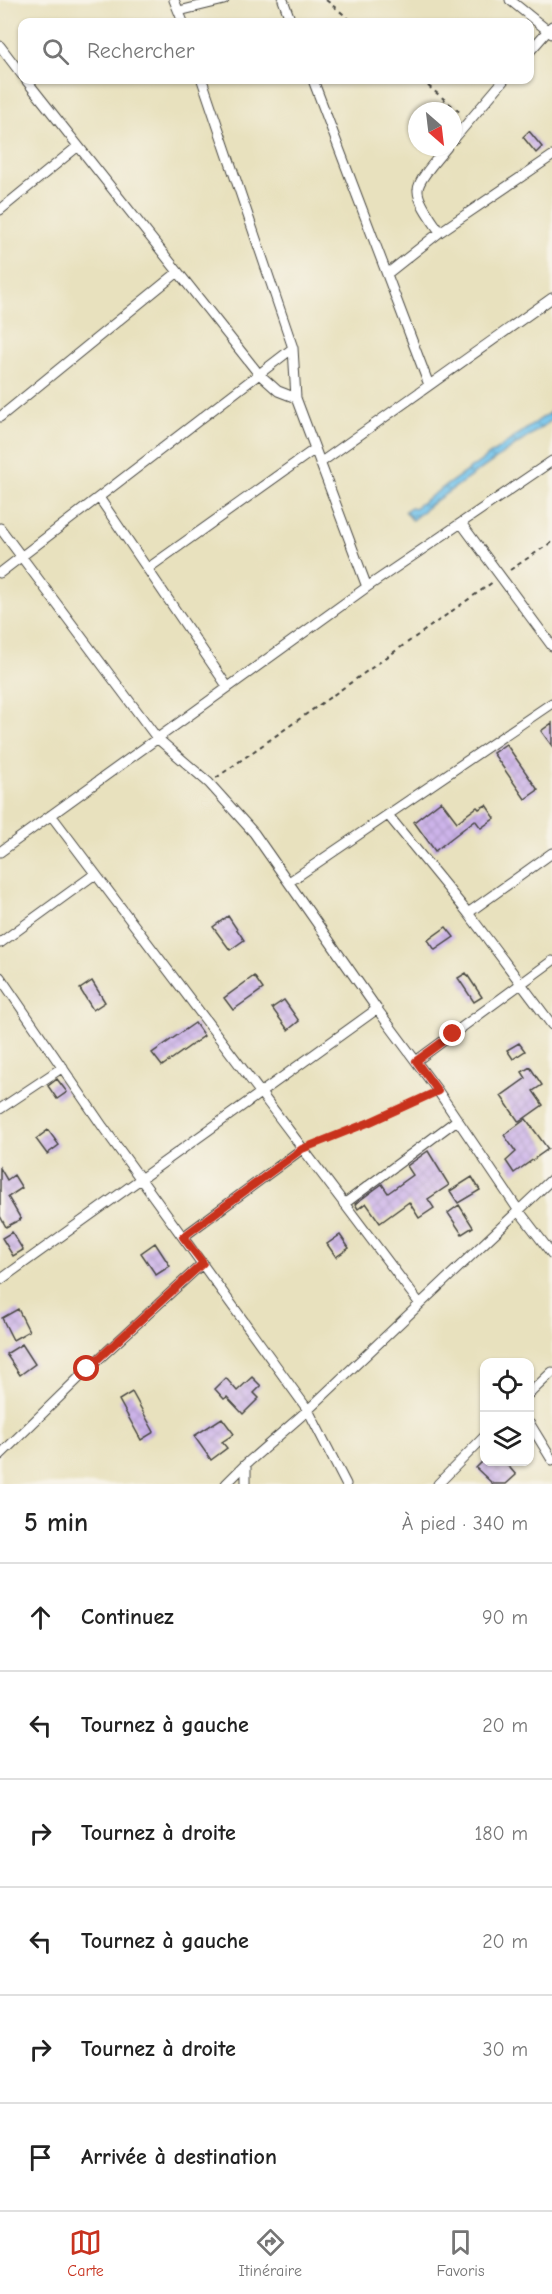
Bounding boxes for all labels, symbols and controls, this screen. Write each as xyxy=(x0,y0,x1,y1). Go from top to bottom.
search box xyxy=(18,18,534,84)
icon: search xyxy=(39,35,72,68)
text: Rechercher xyxy=(87,38,195,64)
north arrow xyxy=(408,102,462,156)
route end xyxy=(439,1020,465,1046)
route start xyxy=(73,1355,99,1381)
map controls xyxy=(480,1358,534,1466)
button: locate xyxy=(480,1358,534,1412)
button: layers xyxy=(480,1412,534,1466)
text: 5 min xyxy=(24,1508,88,1538)
text: À pied · 340 m xyxy=(402,1512,528,1535)
icon: ahead xyxy=(24,1601,57,1634)
text: Continuez xyxy=(81,1604,174,1630)
text: 90 m xyxy=(482,1606,528,1629)
icon: left xyxy=(24,1709,57,1742)
text: Tournez à gauche xyxy=(81,1712,249,1738)
text: 20 m xyxy=(482,1714,528,1737)
icon: right xyxy=(24,1817,57,1850)
text: Tournez à droite xyxy=(81,1820,236,1846)
text: 180 m xyxy=(474,1822,528,1845)
icon: left xyxy=(24,1925,57,1958)
text: Tournez à gauche xyxy=(81,1928,249,1954)
text: 20 m xyxy=(482,1930,528,1953)
icon: right xyxy=(24,2033,57,2066)
text: Tournez à droite xyxy=(81,2036,236,2062)
text: 30 m xyxy=(482,2038,528,2061)
icon: arrive xyxy=(24,2141,57,2174)
text: Arrivée à destination xyxy=(81,2144,277,2170)
tab: Carte xyxy=(67,2226,104,2280)
tab: Itinéraire xyxy=(239,2226,302,2280)
tab: Favoris xyxy=(437,2226,485,2280)

